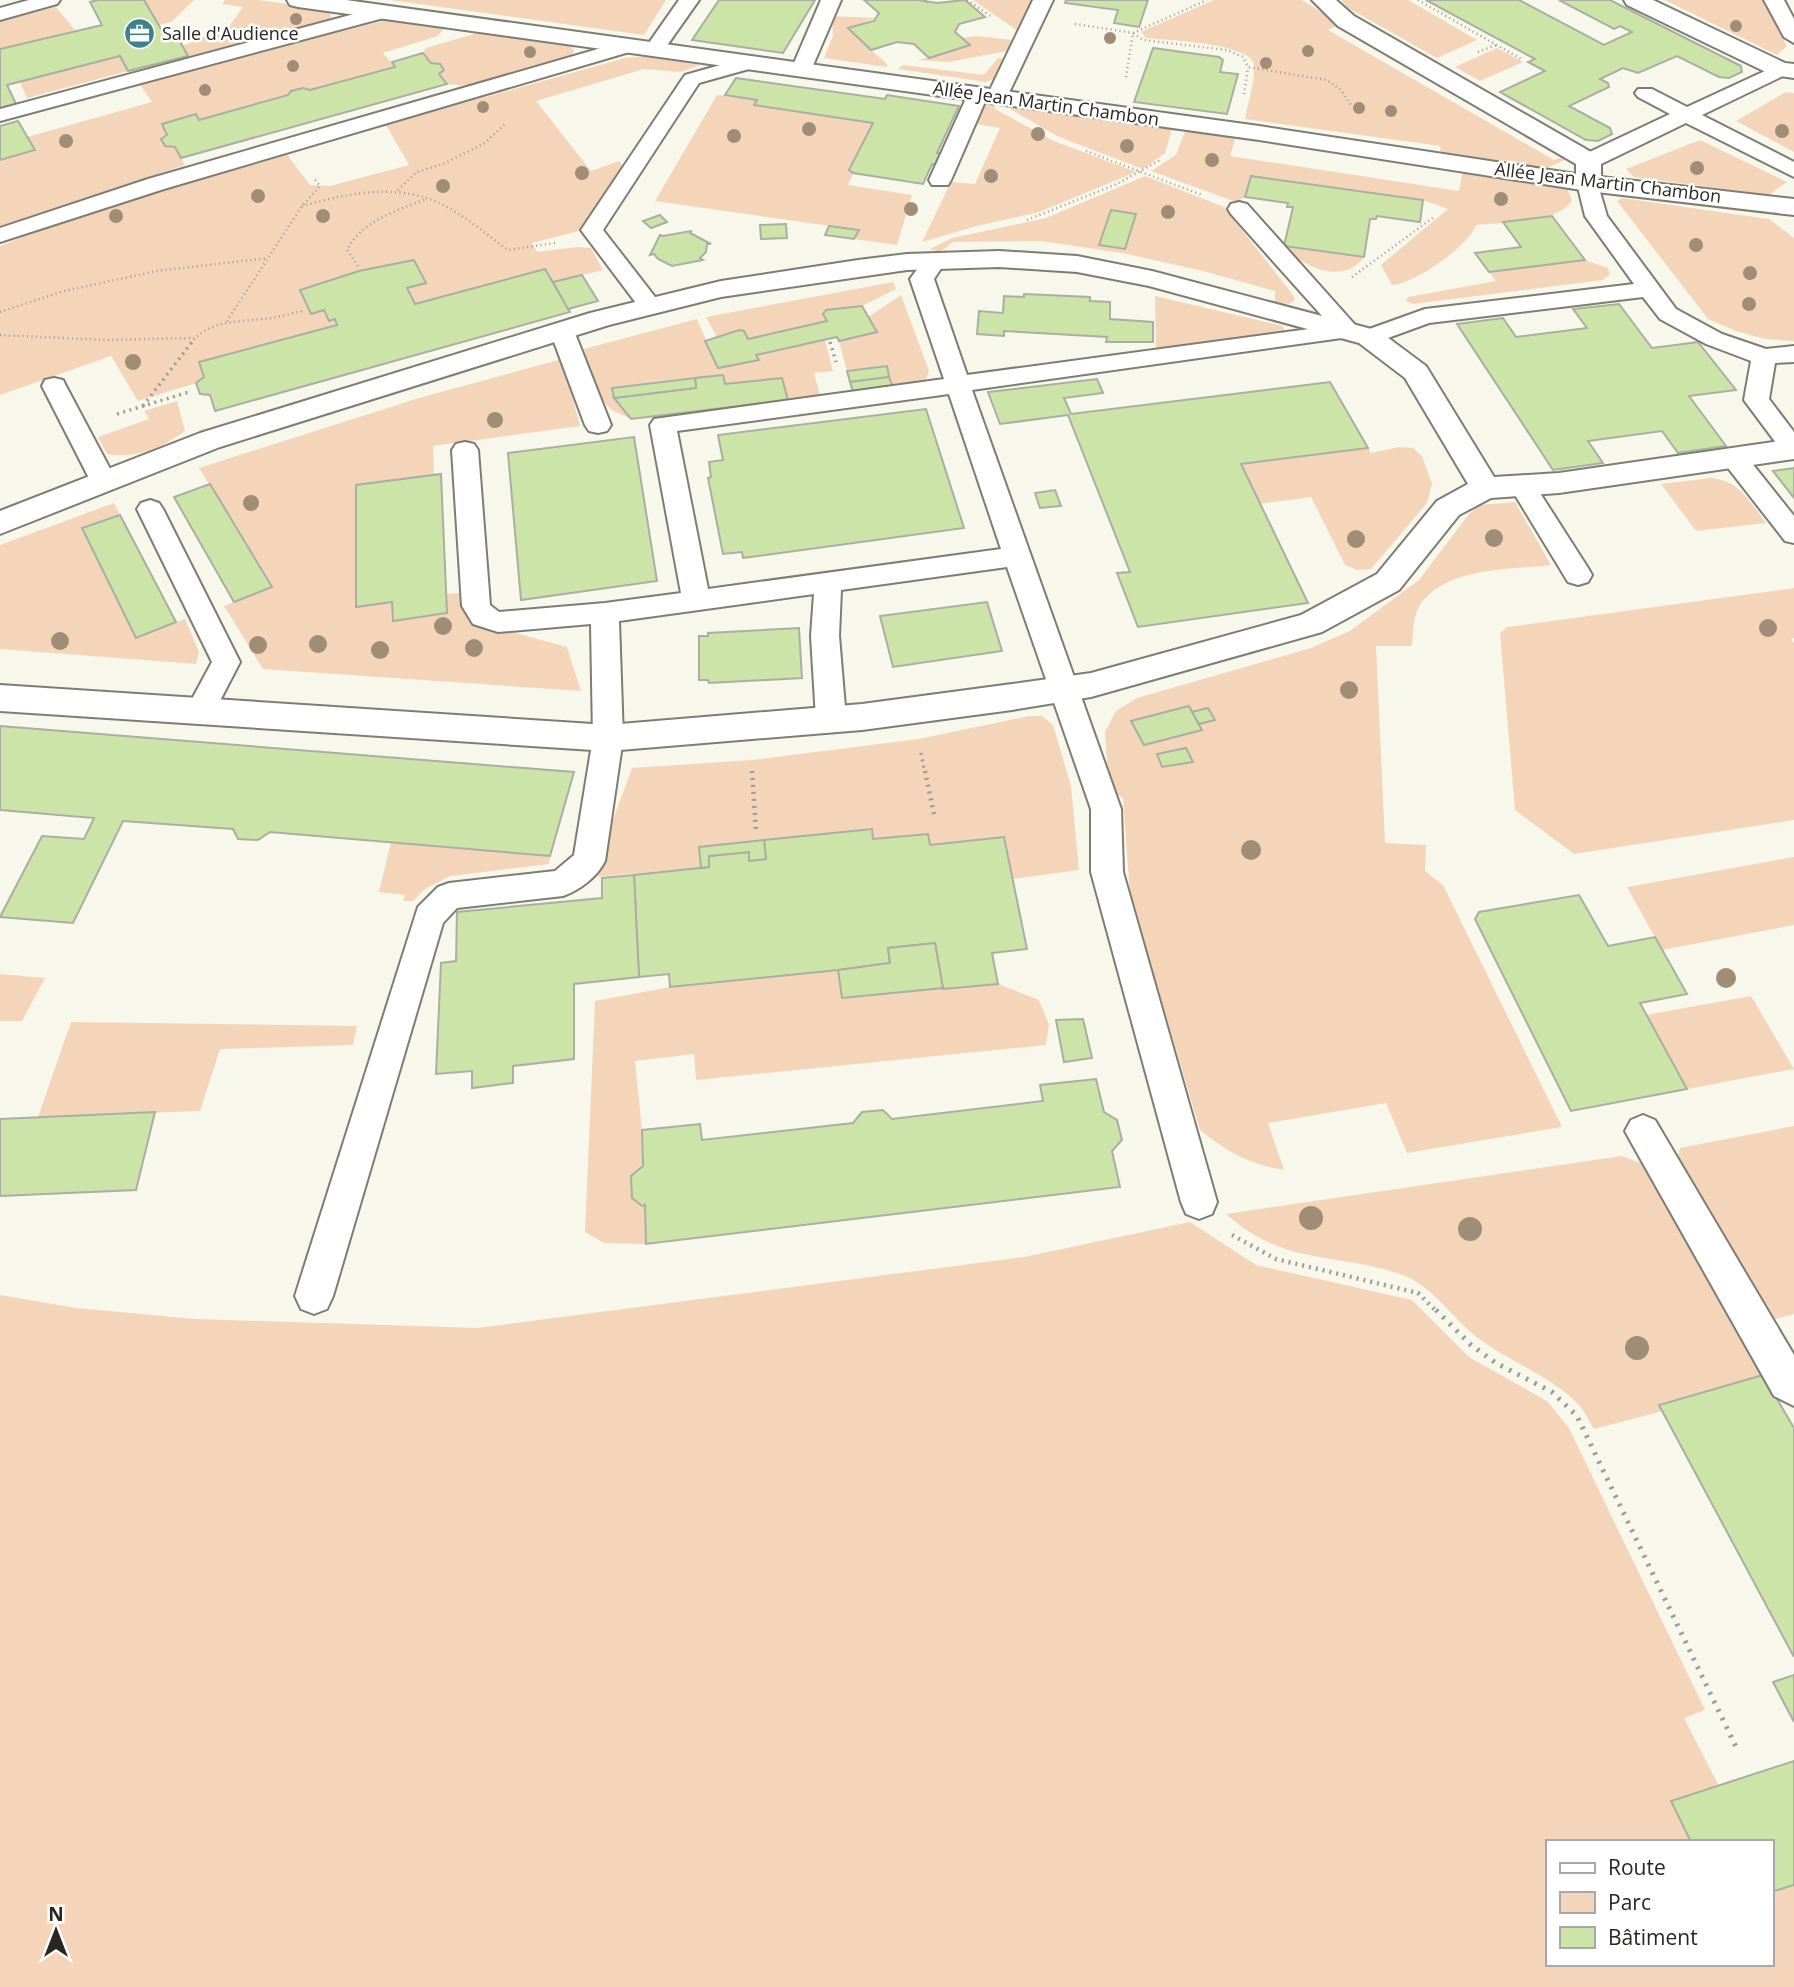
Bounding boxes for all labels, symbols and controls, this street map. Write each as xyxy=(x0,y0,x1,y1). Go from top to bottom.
office icon: Salle d'Audience xyxy=(122,17,156,51)
place label: Salle d'Audience xyxy=(162,21,299,45)
street label: Allée Jean Martin Chambon xyxy=(931,75,1161,131)
street label: Allée Jean Martin Chambon xyxy=(1493,156,1723,208)
legend xyxy=(1546,1840,1773,1966)
text: Route xyxy=(1608,1853,1666,1881)
text: Parc xyxy=(1608,1888,1651,1916)
north arrow xyxy=(21,1896,91,1966)
text: N xyxy=(48,1901,64,1927)
text: Bâtiment xyxy=(1608,1923,1698,1951)

